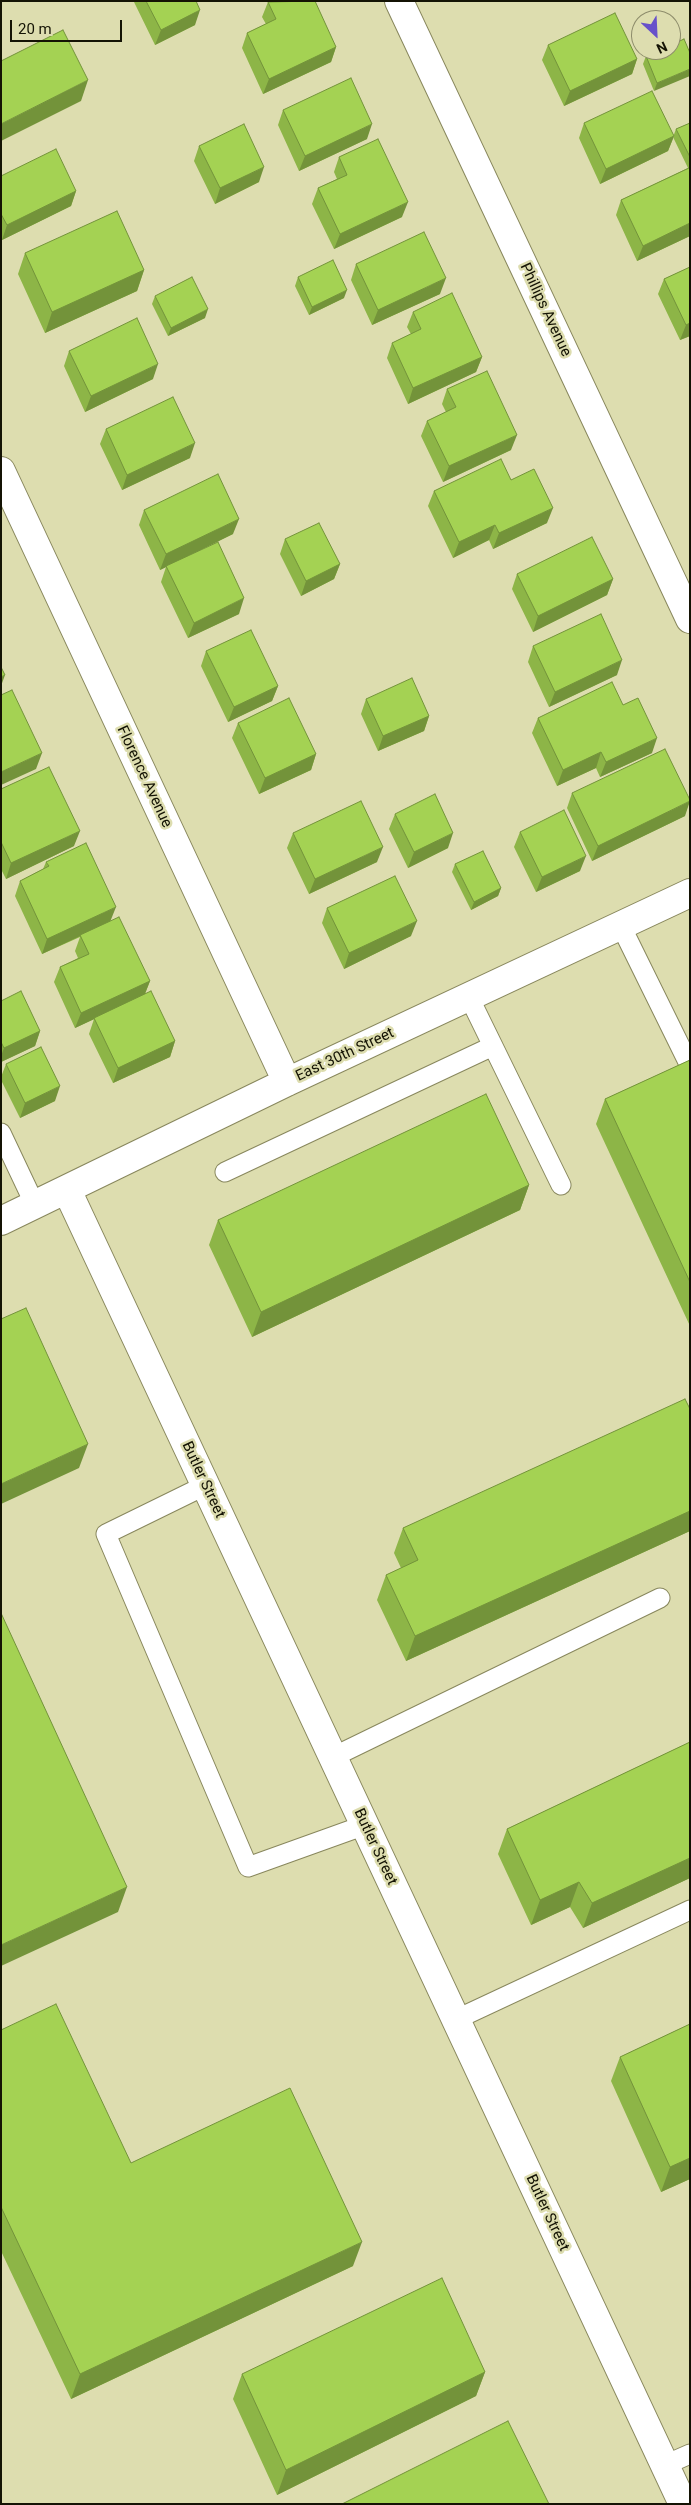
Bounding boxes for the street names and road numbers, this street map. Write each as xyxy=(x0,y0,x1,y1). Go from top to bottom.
street label: Phillips Avenue xyxy=(515,260,575,360)
street label: Florence Avenue xyxy=(113,723,175,831)
street label: East 30th Street xyxy=(293,1024,397,1086)
street label: Butler Street xyxy=(177,1439,229,1521)
street label: Butler Street xyxy=(349,1806,401,1888)
street label: Butler Street xyxy=(521,2172,573,2254)

